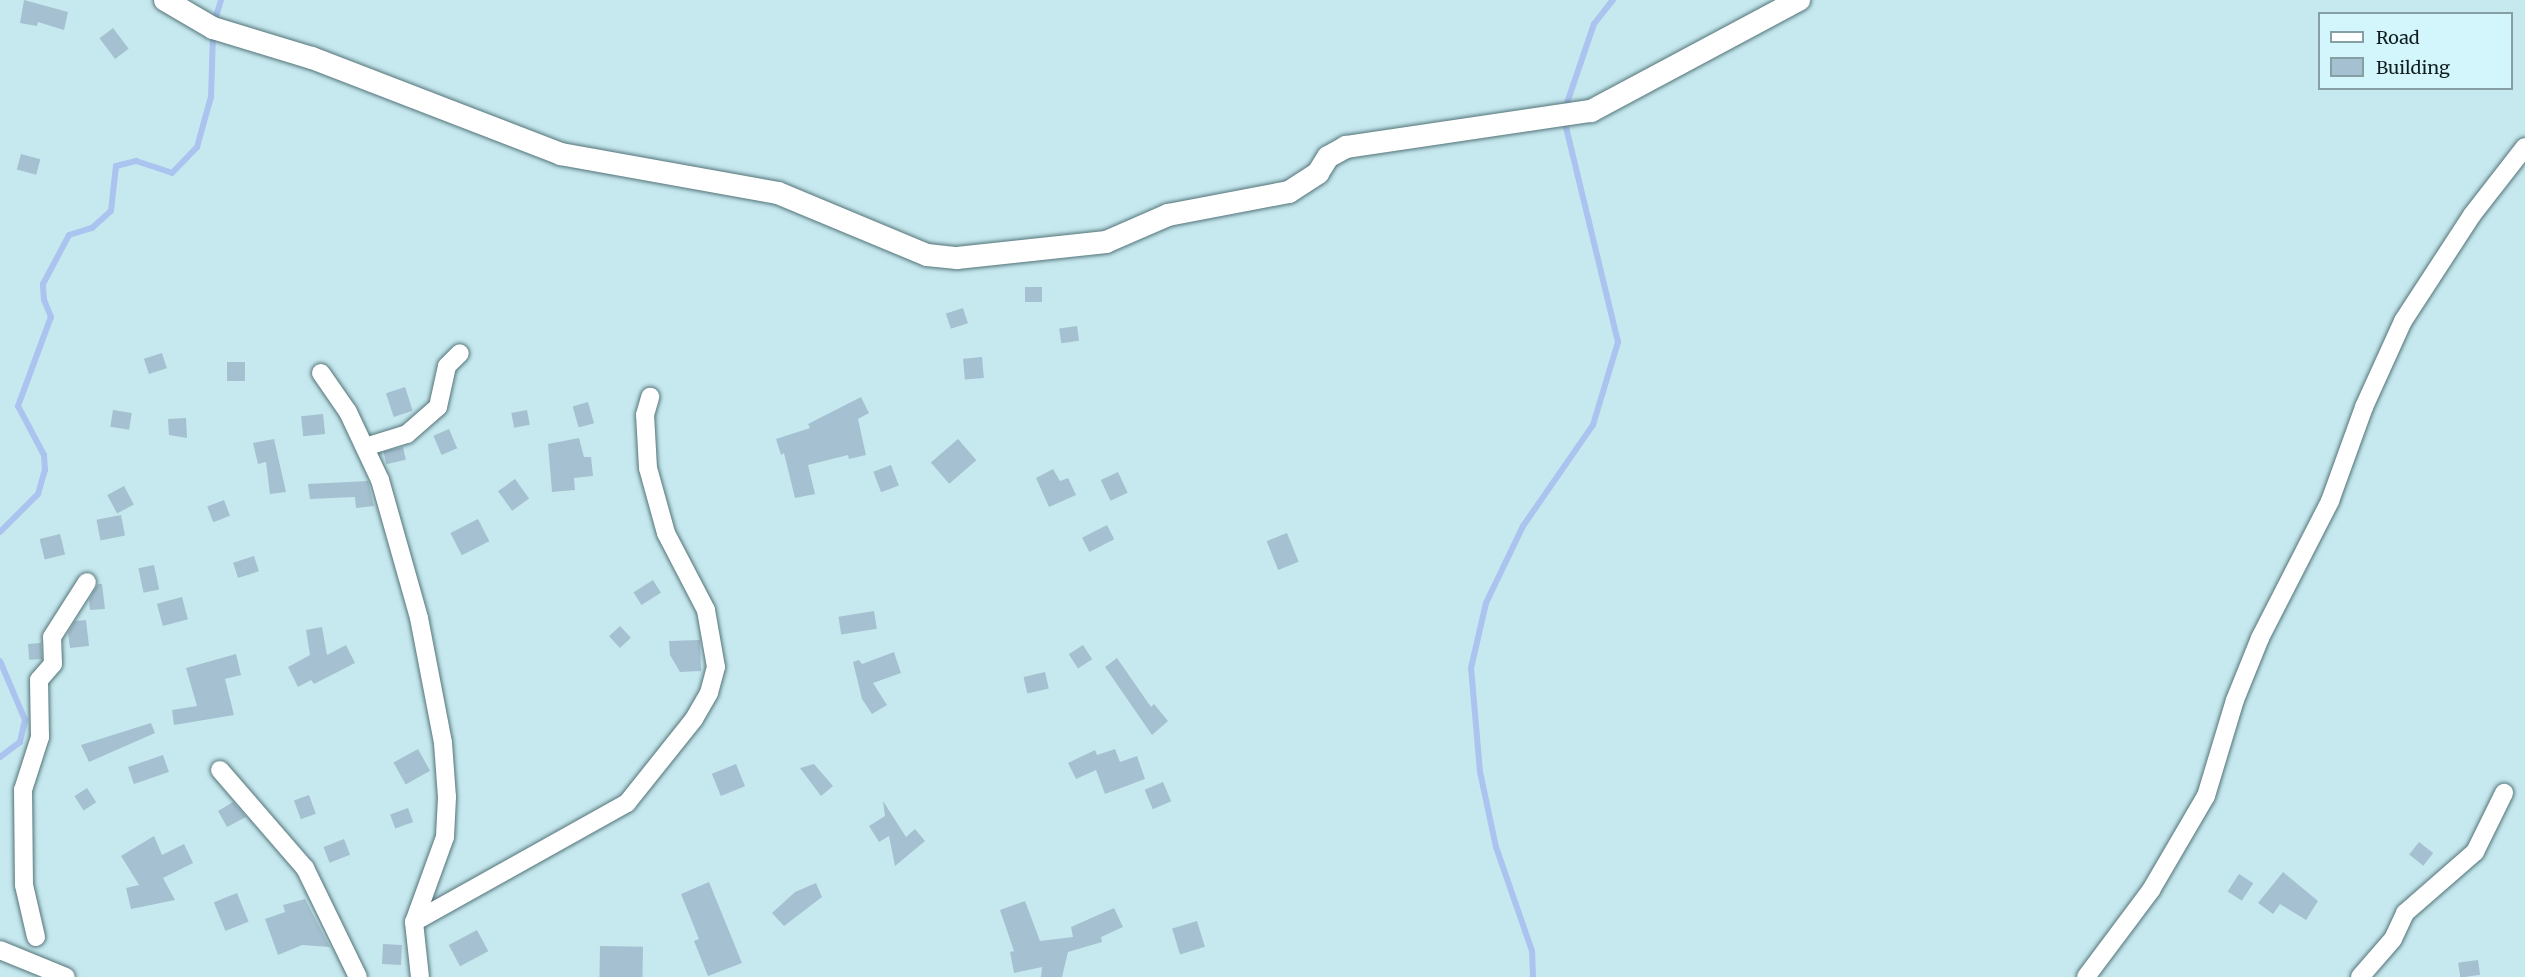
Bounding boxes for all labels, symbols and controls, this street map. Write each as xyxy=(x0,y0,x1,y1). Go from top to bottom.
legend xyxy=(2318,12,2513,90)
text: Road xyxy=(2376,26,2420,49)
text: Building xyxy=(2376,56,2450,79)

